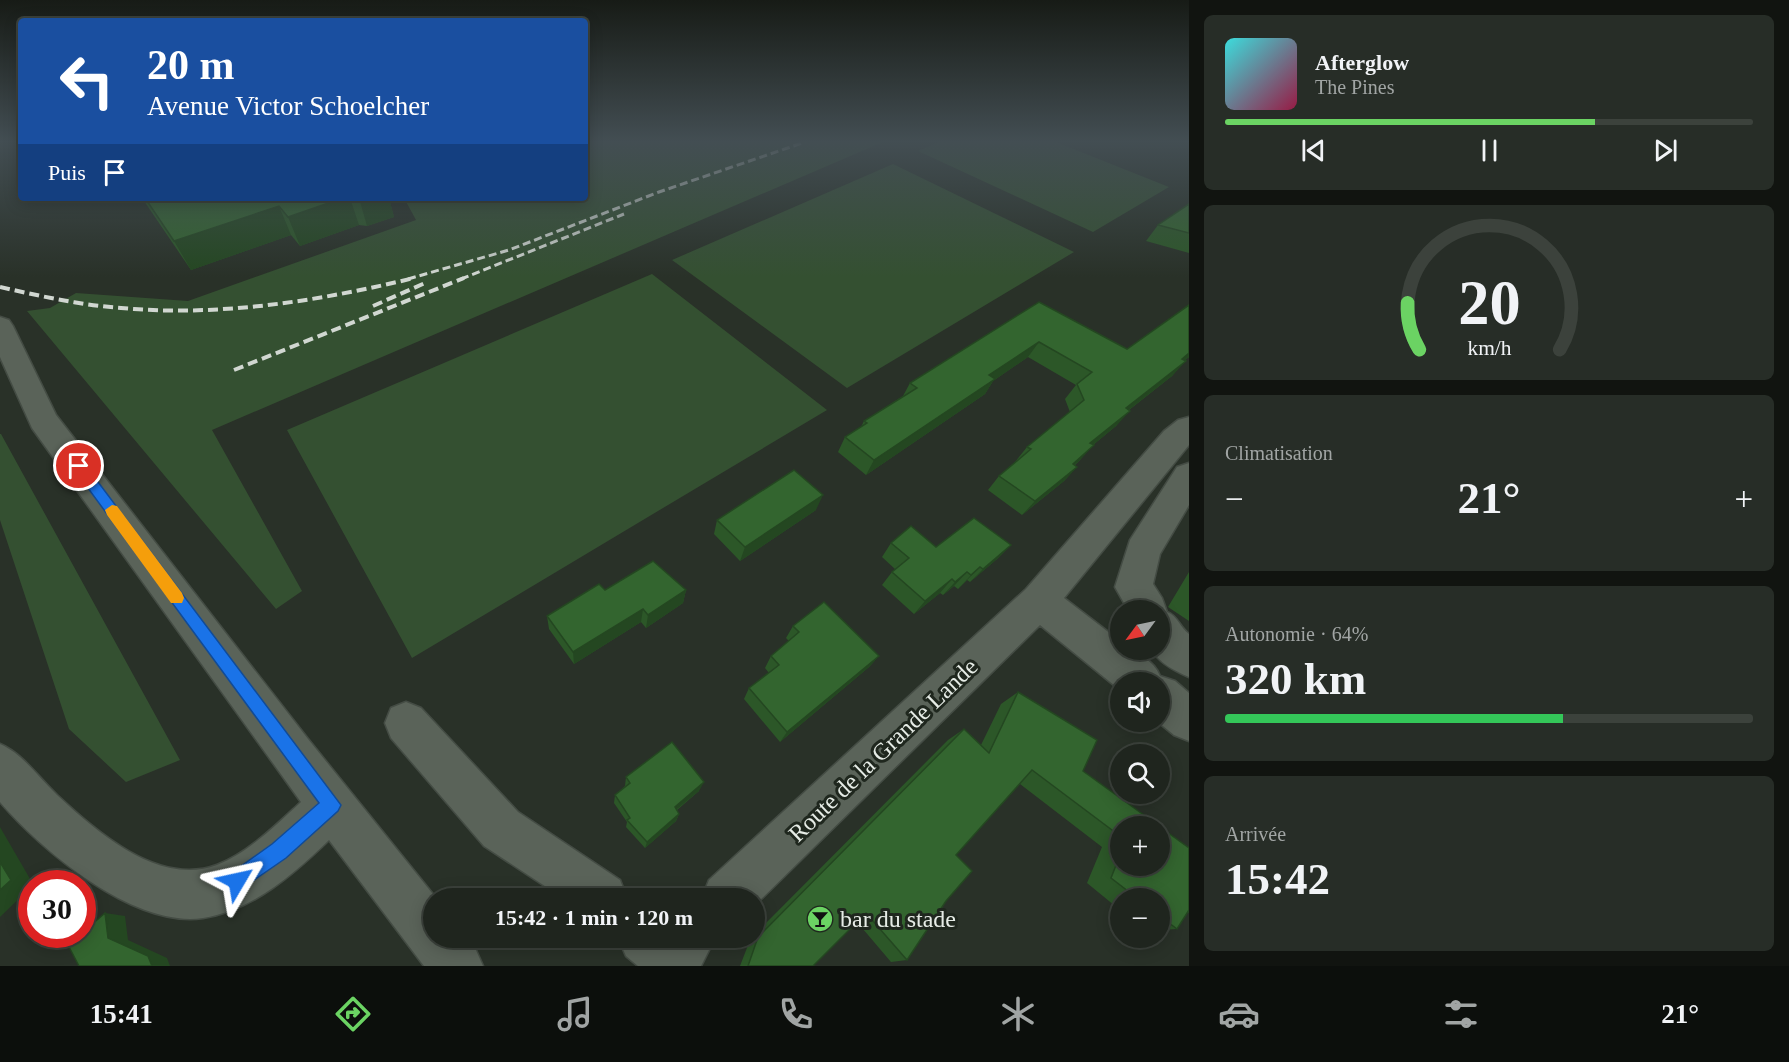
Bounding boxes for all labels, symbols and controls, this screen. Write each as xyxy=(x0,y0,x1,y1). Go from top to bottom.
icon: left xyxy=(48,42,126,120)
text: 20 m xyxy=(147,42,235,88)
text: Afterglow xyxy=(1315,50,1409,75)
text: The Pines xyxy=(1315,76,1394,98)
text: Avenue Victor Schoelcher xyxy=(147,91,429,121)
icon: previous xyxy=(1297,134,1330,167)
icon: pause xyxy=(1473,134,1506,167)
icon: next xyxy=(1649,134,1682,167)
icon: arrive xyxy=(98,156,131,189)
text: Puis xyxy=(48,160,86,185)
text: 20 xyxy=(1458,268,1520,337)
text: km/h xyxy=(1467,336,1511,360)
pin xyxy=(53,440,104,491)
text: Climatisation xyxy=(1225,442,1333,464)
icon: arrive xyxy=(62,449,95,482)
text: 21° xyxy=(1458,473,1521,523)
text: − xyxy=(1225,481,1244,517)
text: + xyxy=(1734,481,1753,517)
north arrow xyxy=(1110,600,1170,660)
map controls xyxy=(1110,600,1170,948)
text: Autonomie · 64% xyxy=(1225,623,1368,645)
street label: Route de la Grande Lande xyxy=(783,653,983,847)
text: 320 km xyxy=(1225,654,1366,704)
button: sound xyxy=(1110,672,1170,732)
button: search xyxy=(1110,744,1170,804)
button: + xyxy=(1110,816,1170,876)
text: Arrivée xyxy=(1225,823,1286,845)
position arrow xyxy=(205,849,269,913)
text: 15:42 xyxy=(1225,854,1330,904)
speed limit sign: 30 xyxy=(18,870,96,948)
button: − xyxy=(1110,888,1170,948)
bar icon: bar du stade xyxy=(805,904,835,934)
text: 15:42 · 1 min · 120 m xyxy=(495,905,693,930)
place label: bar du stade xyxy=(840,906,956,932)
icon: directions xyxy=(332,993,374,1035)
icon: music xyxy=(554,993,596,1035)
icon: phone xyxy=(775,993,817,1035)
icon: climate xyxy=(997,993,1039,1035)
icon: car xyxy=(1218,993,1260,1035)
icon: filters xyxy=(1440,993,1482,1035)
text: 15:41 xyxy=(90,999,153,1029)
text: 21° xyxy=(1661,999,1699,1029)

